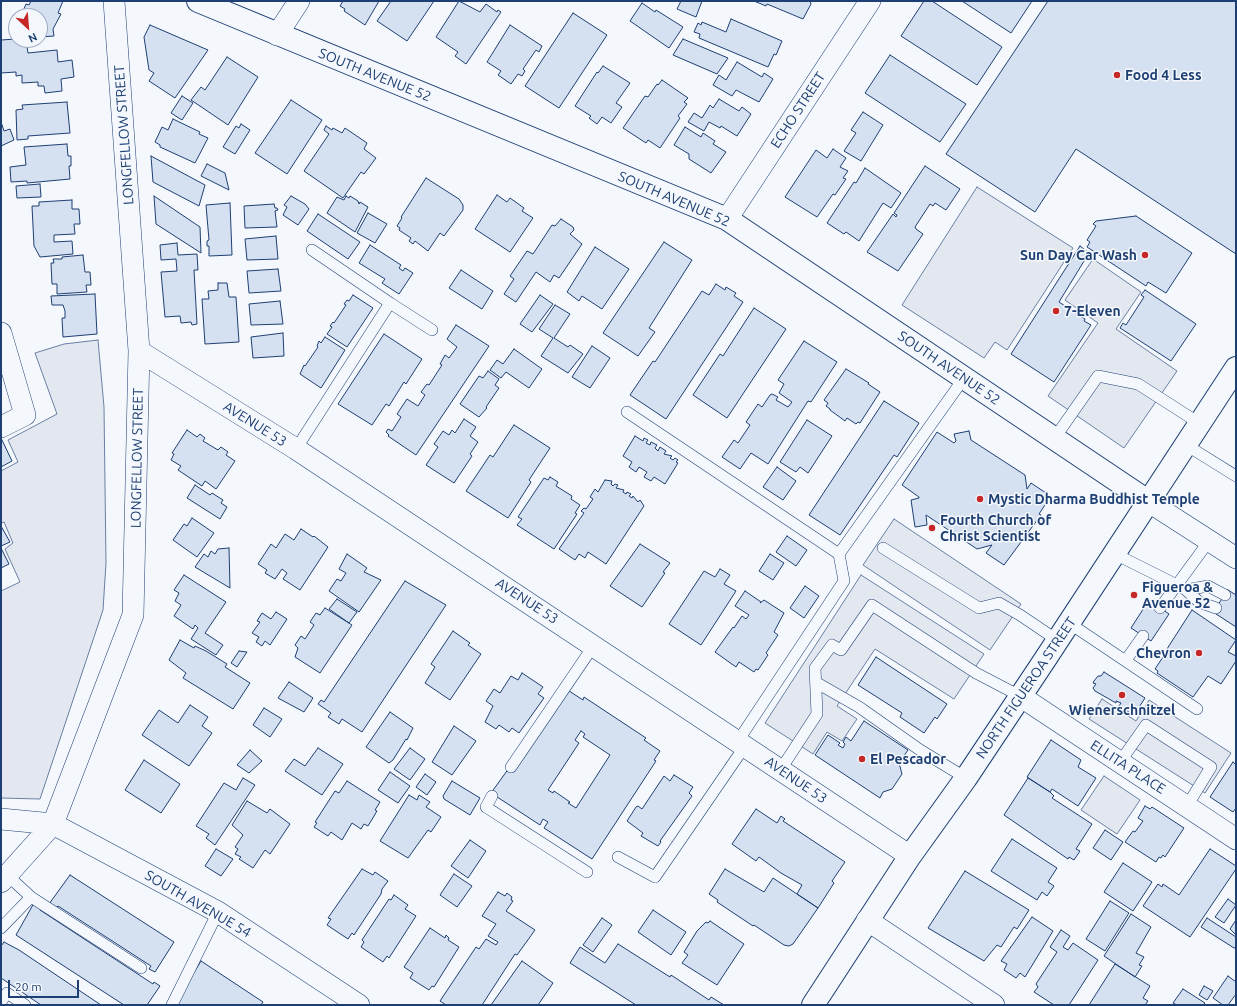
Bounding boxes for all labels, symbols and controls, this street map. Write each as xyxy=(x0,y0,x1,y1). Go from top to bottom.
north arrow xyxy=(8,8,48,48)
text: N xyxy=(26,31,39,45)
street label: SOUTH AVENUE 52 xyxy=(316,45,434,105)
street label: LONGFELLOW STREET xyxy=(111,65,137,205)
place label: Food 4 Less xyxy=(1125,67,1202,83)
street label: ECHO STREET xyxy=(767,69,829,151)
marker: Food 4 Less xyxy=(1112,70,1122,80)
street label: SOUTH AVENUE 52 xyxy=(615,168,733,230)
place label: Sun Day Car Wash xyxy=(1020,247,1137,263)
marker: Sun Day Car Wash xyxy=(1140,250,1150,260)
place label: 7-Eleven xyxy=(1064,303,1121,319)
marker: 7-Eleven xyxy=(1051,306,1061,316)
street label: SOUTH AVENUE 52 xyxy=(895,327,1003,409)
street label: LONGFELLOW STREET xyxy=(127,388,147,528)
street label: AVENUE 53 xyxy=(220,398,290,450)
place label: Mystic Dharma Buddhist Temple xyxy=(988,491,1200,507)
marker: Mystic Dharma Buddhist Temple xyxy=(975,494,985,504)
place label: Fourth Church of Christ Scientist xyxy=(940,512,1051,544)
marker: Fourth Church of Christ Scientist xyxy=(927,523,937,533)
street label: AVENUE 53 xyxy=(492,574,562,628)
place label: Figueroa & Avenue 52 xyxy=(1142,579,1213,612)
marker: Figueroa & Avenue 52 xyxy=(1129,590,1139,600)
street label: NORTH FIGUEROA STREET xyxy=(972,614,1080,762)
place label: Chevron xyxy=(1136,645,1191,661)
marker: Chevron xyxy=(1194,648,1204,658)
marker: Wienerschnitzel xyxy=(1117,690,1127,700)
place label: Wienerschnitzel xyxy=(1069,702,1175,718)
street label: ELLITA PLACE xyxy=(1087,736,1169,798)
place label: El Pescador xyxy=(870,751,946,767)
street label: AVENUE 53 xyxy=(762,753,830,807)
marker: El Pescador xyxy=(857,754,867,764)
street label: SOUTH AVENUE 54 xyxy=(142,867,254,941)
scale bar xyxy=(10,972,81,998)
text: 20 m xyxy=(15,980,42,993)

